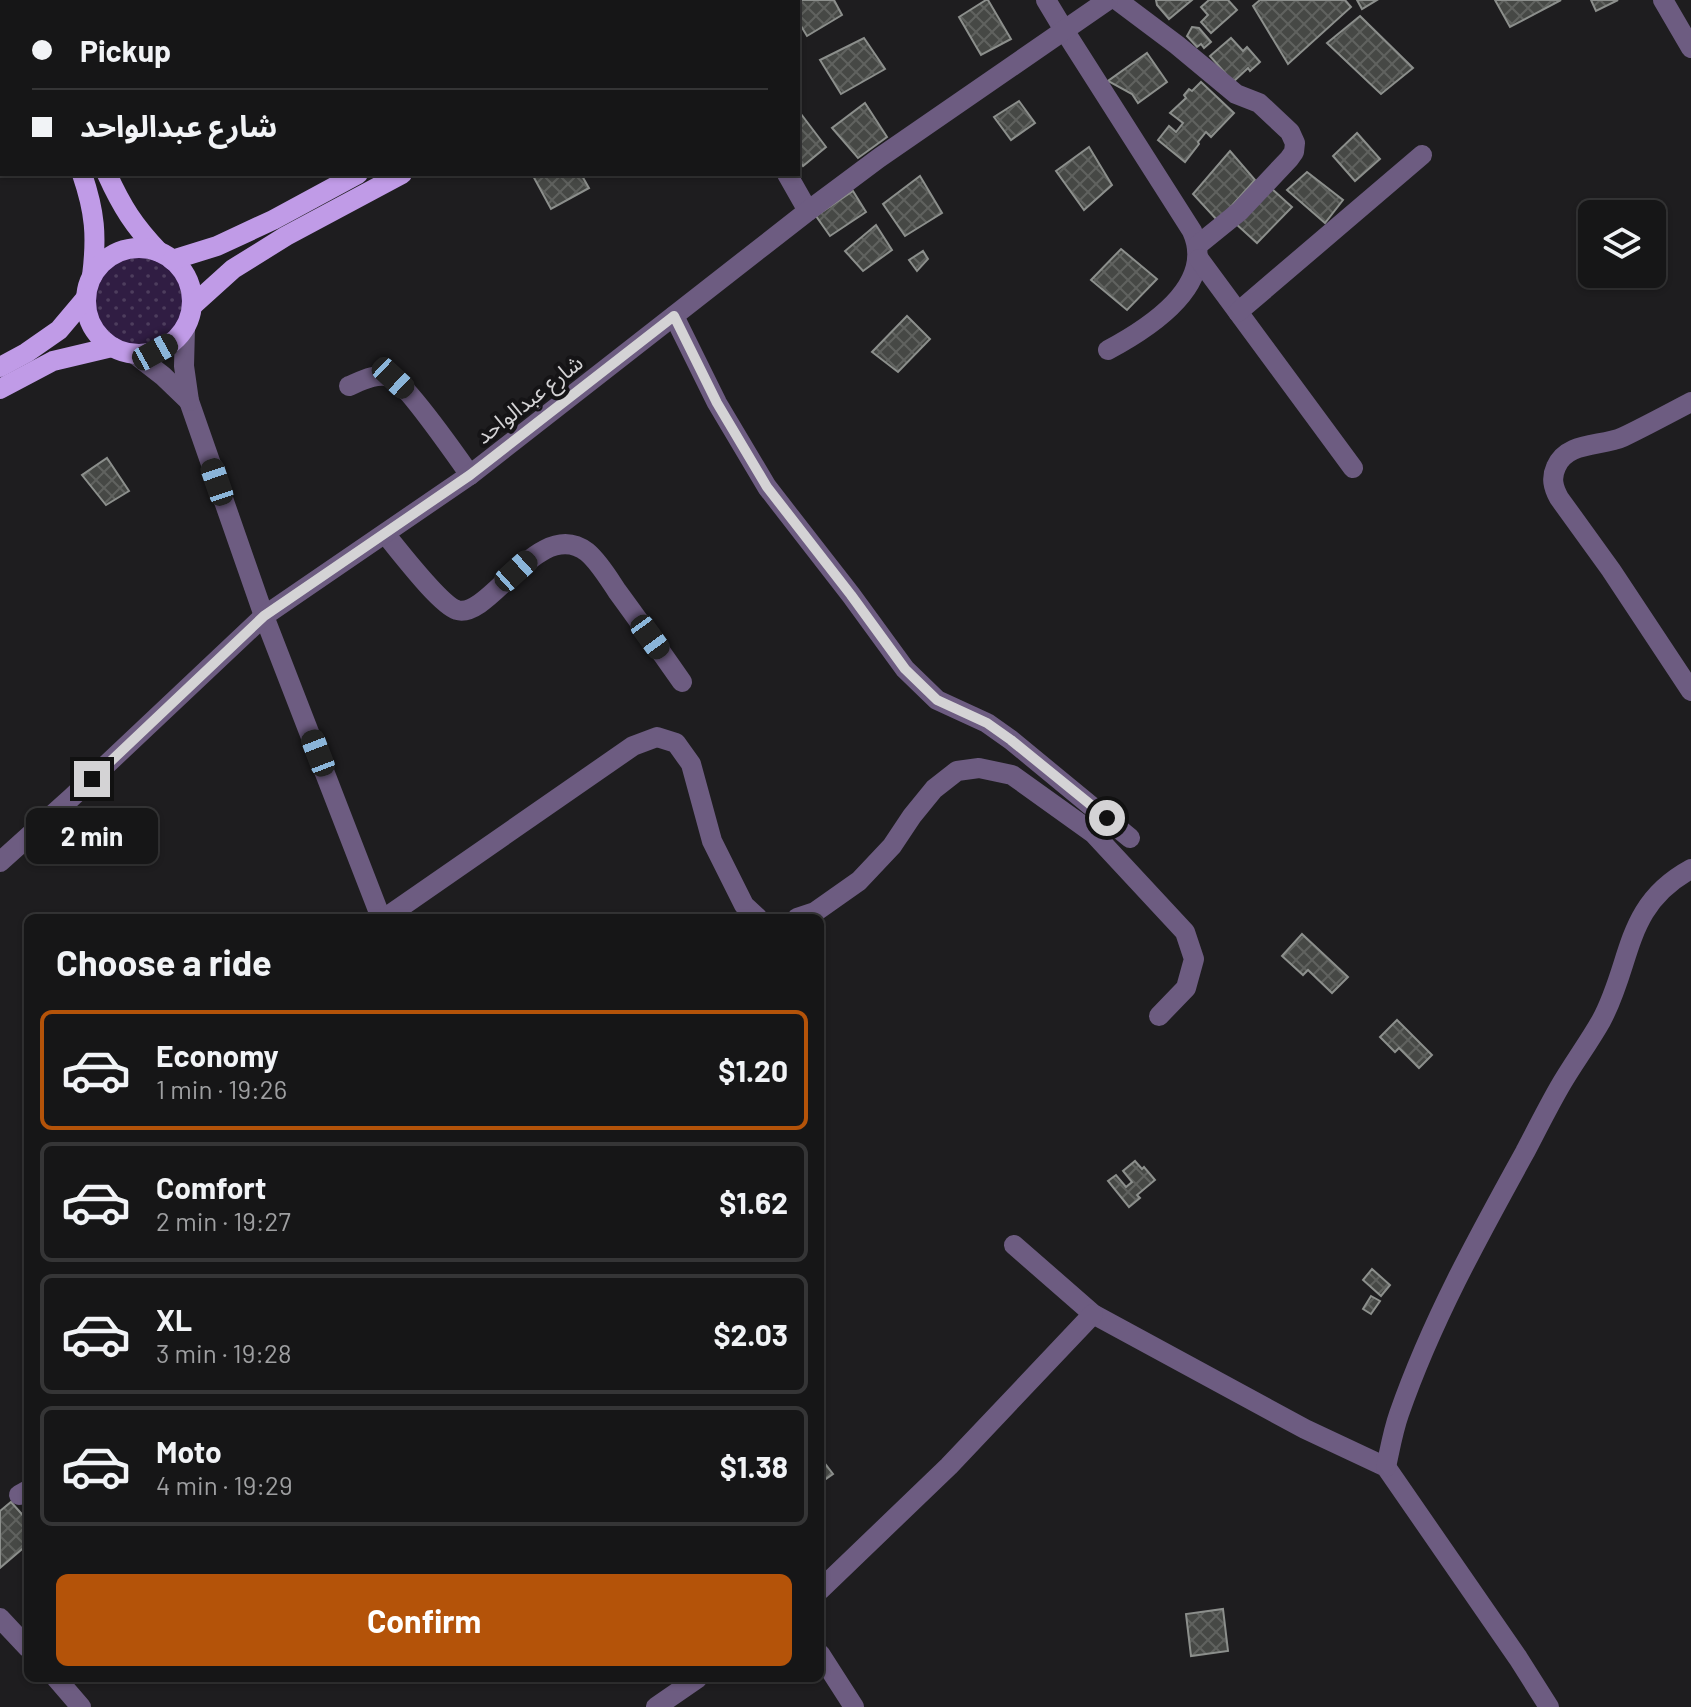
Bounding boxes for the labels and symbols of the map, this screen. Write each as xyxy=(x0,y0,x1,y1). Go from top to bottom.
car xyxy=(128,330,182,374)
street label: شارع عبدالواحد xyxy=(470,348,590,452)
car xyxy=(367,353,419,403)
car xyxy=(198,455,236,509)
car xyxy=(490,546,542,596)
car xyxy=(626,611,674,663)
car xyxy=(298,726,338,780)
route end xyxy=(74,761,110,797)
route start xyxy=(1089,800,1125,836)
callout: 2 min xyxy=(26,807,158,863)

